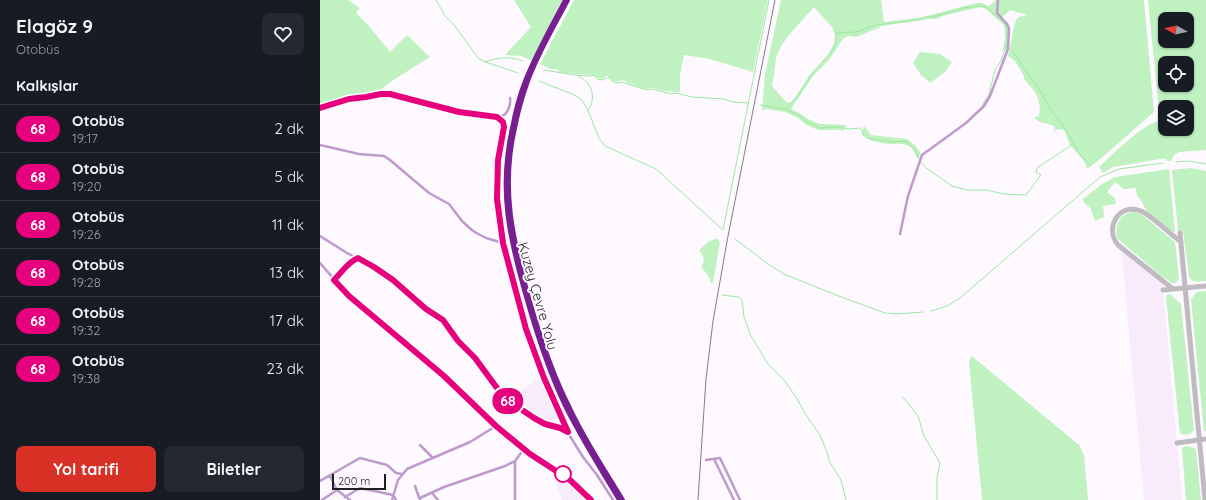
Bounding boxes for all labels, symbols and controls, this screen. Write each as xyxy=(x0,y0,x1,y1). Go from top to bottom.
north arrow xyxy=(1158,12,1194,48)
map controls xyxy=(1158,12,1194,136)
button: heart xyxy=(262,13,304,55)
text: Elagöz 9 xyxy=(16,14,93,38)
text: Otobüs xyxy=(16,41,60,57)
button: locate xyxy=(1158,56,1194,92)
text: Kalkışlar xyxy=(16,76,79,95)
button: layers xyxy=(1158,100,1194,136)
text: Otobüs xyxy=(72,111,124,130)
text: 2 dk xyxy=(274,119,304,138)
text: 68 xyxy=(30,120,46,138)
text: 19:17 xyxy=(72,130,98,146)
text: Otobüs xyxy=(72,159,124,178)
text: 5 dk xyxy=(275,167,304,186)
text: 68 xyxy=(30,168,46,186)
text: 19:20 xyxy=(72,178,101,194)
text: Otobüs xyxy=(72,207,124,226)
text: 11 dk xyxy=(272,215,304,234)
text: 68 xyxy=(30,216,46,234)
text: 19:26 xyxy=(72,226,101,242)
street label: Kuzey Çevre Yolu xyxy=(514,240,562,352)
text: Otobüs xyxy=(72,255,124,274)
text: 13 dk xyxy=(269,263,304,282)
text: 68 xyxy=(30,264,46,282)
text: 19:28 xyxy=(72,274,101,290)
text: Otobüs xyxy=(72,303,124,322)
text: 17 dk xyxy=(270,311,304,330)
text: 68 xyxy=(30,312,46,330)
text: 19:32 xyxy=(72,322,101,338)
text: Otobüs xyxy=(72,351,124,370)
text: 23 dk xyxy=(267,359,304,378)
text: 68 xyxy=(30,360,46,378)
text: 19:38 xyxy=(72,370,100,386)
line badge: 68 xyxy=(490,388,526,414)
text: 68 xyxy=(500,392,516,410)
button: Yol tarifi xyxy=(16,446,156,492)
button: Biletler xyxy=(164,446,304,492)
unlabelled marker xyxy=(554,465,572,483)
scale bar xyxy=(332,472,386,491)
text: 200 m xyxy=(338,474,370,488)

